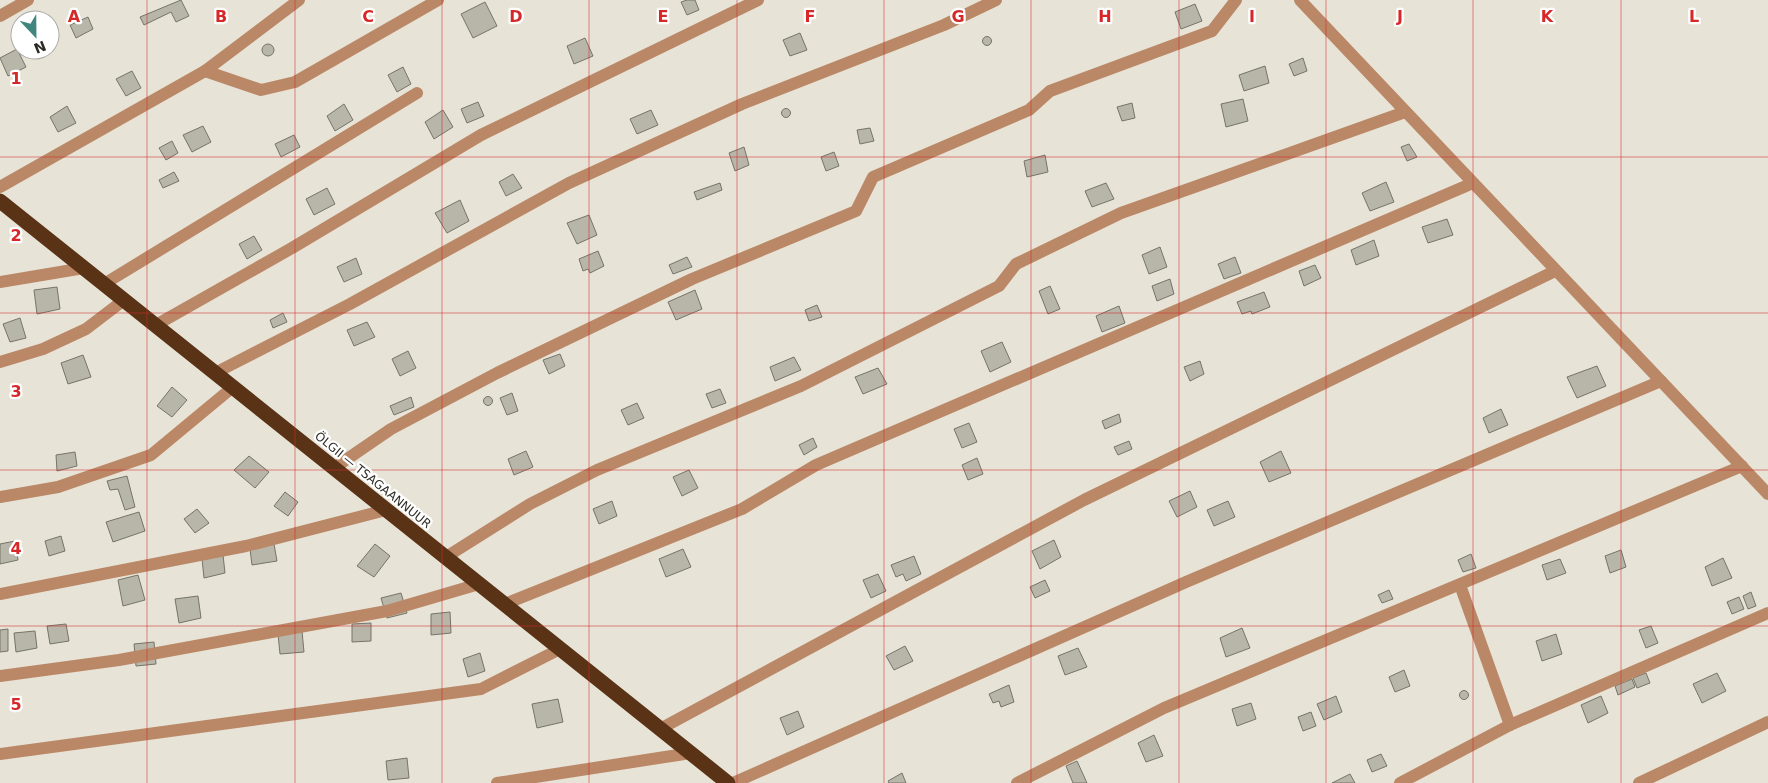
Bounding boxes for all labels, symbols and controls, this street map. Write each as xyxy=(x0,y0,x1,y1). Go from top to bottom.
text: A xyxy=(68,7,81,26)
text: B xyxy=(215,7,227,26)
text: C xyxy=(362,7,374,26)
text: D xyxy=(509,7,523,26)
text: E xyxy=(658,7,668,26)
text: F xyxy=(805,7,815,26)
text: G xyxy=(951,7,965,26)
text: H xyxy=(1098,7,1112,26)
text: I xyxy=(1249,7,1255,26)
text: J xyxy=(1396,7,1403,26)
text: K xyxy=(1541,7,1554,26)
text: L xyxy=(1689,7,1699,26)
north arrow xyxy=(10,10,60,60)
text: N xyxy=(31,37,48,57)
text: 1 xyxy=(10,69,22,88)
text: 2 xyxy=(10,226,22,245)
text: 3 xyxy=(10,382,22,401)
street label: ÖLGII — TSAGAANNUUR xyxy=(312,427,435,531)
text: 4 xyxy=(10,539,22,558)
text: 5 xyxy=(10,695,22,714)

